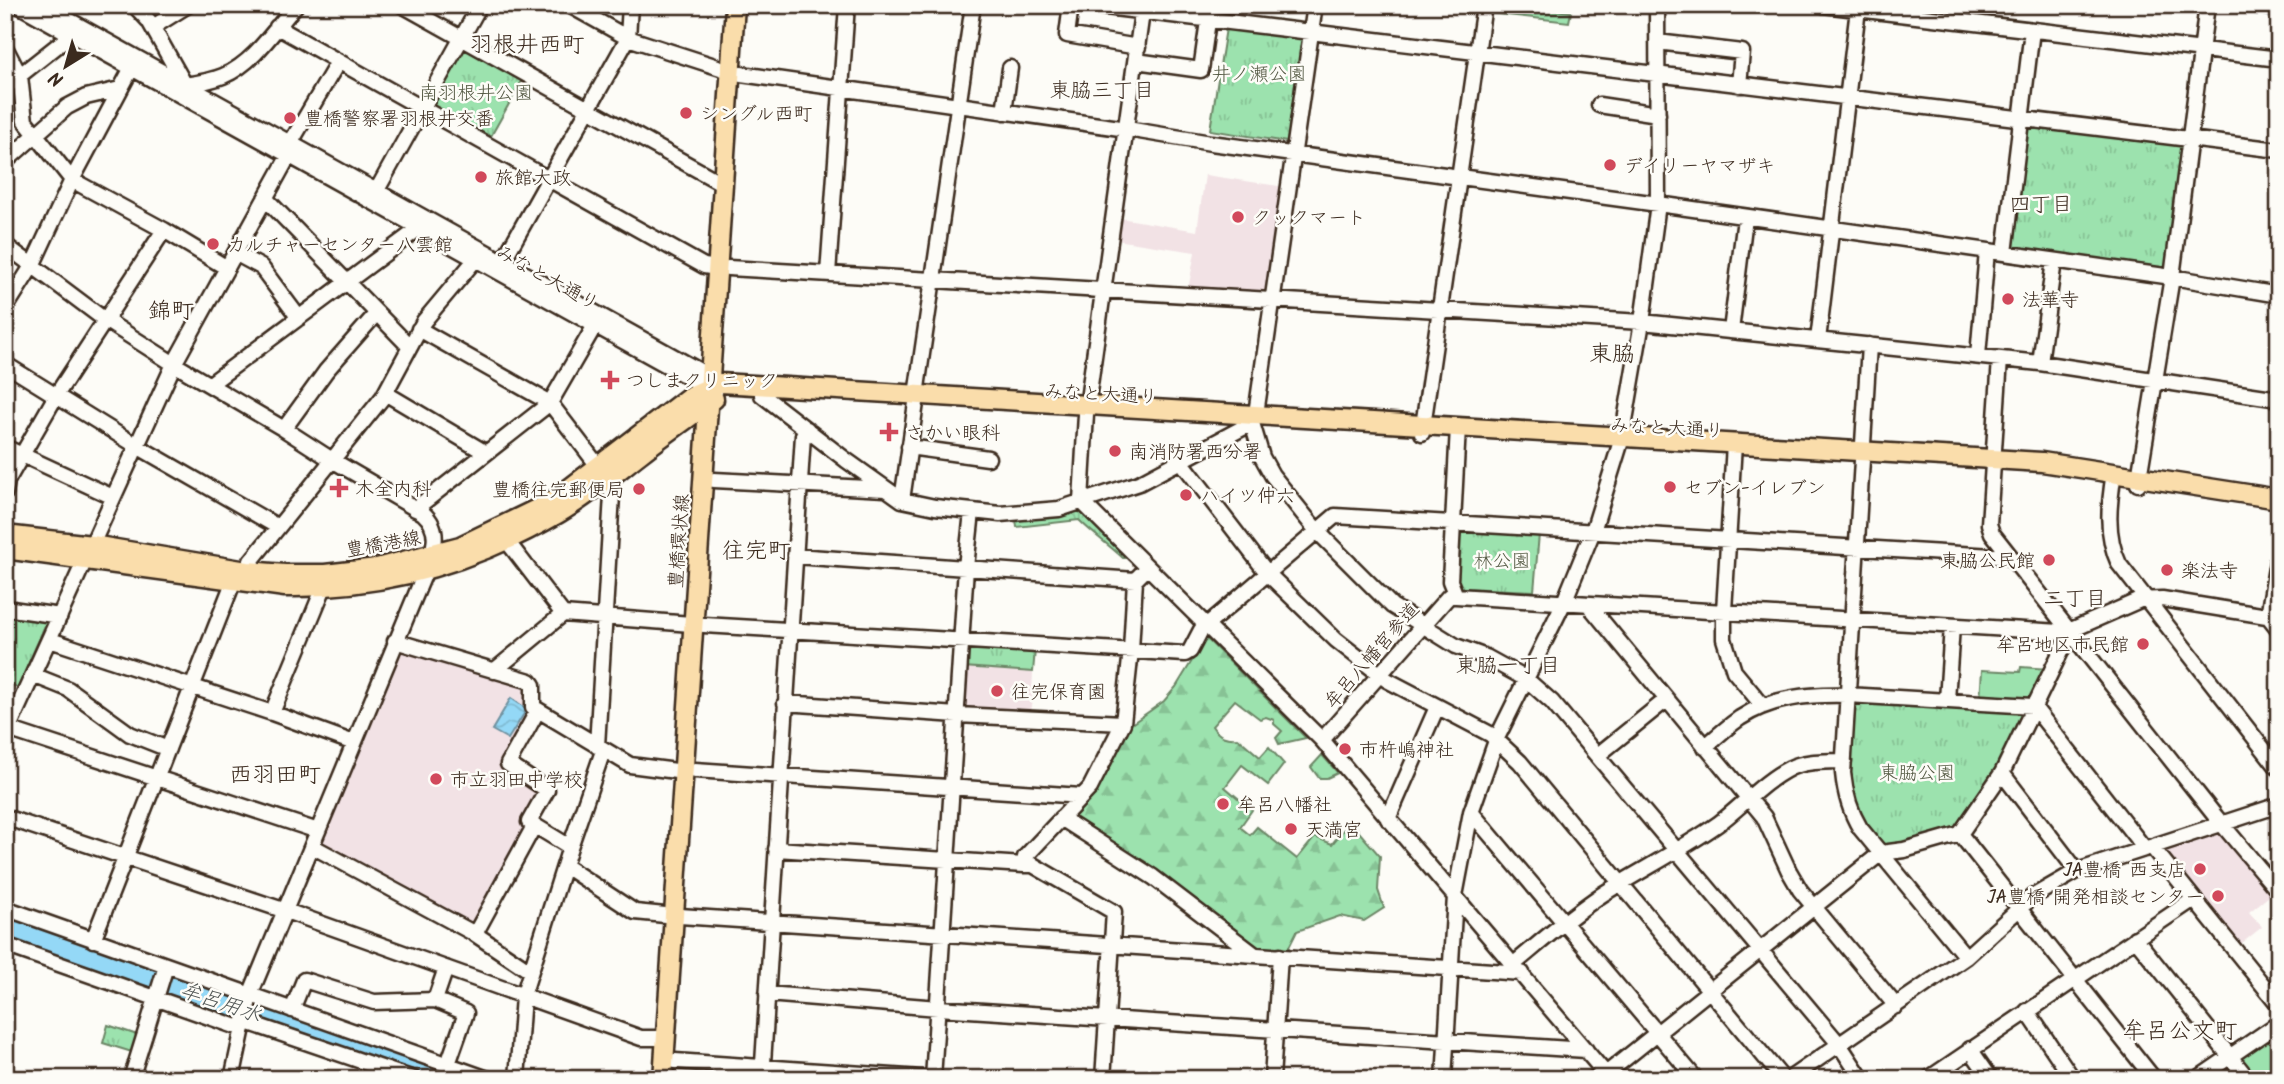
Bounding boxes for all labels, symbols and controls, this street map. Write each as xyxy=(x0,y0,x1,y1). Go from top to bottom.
district label: 羽根井西町 xyxy=(470,28,585,64)
north arrow xyxy=(32,32,102,102)
park label: 井ノ瀬公園 xyxy=(1211,60,1307,90)
text: N xyxy=(43,62,71,94)
district label: 東脇三丁目 xyxy=(1050,75,1155,108)
park label: 南羽根井公園 xyxy=(419,79,533,109)
place label: シングル西町 xyxy=(700,100,812,130)
place label: 豊橋警察署羽根井交番 xyxy=(304,105,494,135)
marker: シングル西町 xyxy=(678,105,694,121)
marker: 豊橋警察署羽根井交番 xyxy=(282,110,298,126)
place label: デイリーヤマザキ xyxy=(1624,152,1775,182)
marker: デイリーヤマザキ xyxy=(1602,157,1618,173)
place label: 旅館大政 xyxy=(495,164,571,194)
marker: 旅館大政 xyxy=(473,169,489,185)
district label: 四丁目 xyxy=(2010,189,2073,222)
place label: クックマート xyxy=(1252,204,1366,234)
marker: クックマート xyxy=(1230,209,1246,225)
place label: カルチャーセンター八雲館 xyxy=(227,231,453,261)
marker: カルチャーセンター八雲館 xyxy=(205,236,221,252)
street label: みなと大通り xyxy=(490,238,604,320)
place label: 法華寺 xyxy=(2022,286,2079,316)
marker: 法華寺 xyxy=(2000,291,2016,307)
district label: 錦町 xyxy=(148,294,194,330)
district label: 東脇 xyxy=(1589,337,1635,373)
place label: つしまクリニック xyxy=(626,367,778,397)
marker: つしまクリニック xyxy=(600,370,620,390)
street label: みなと大通り xyxy=(1043,377,1159,413)
street label: みなと大通り xyxy=(1609,411,1725,447)
place label: さかい眼科 xyxy=(905,419,1000,449)
marker: さかい眼科 xyxy=(879,422,899,442)
place label: 南消防署西分署 xyxy=(1129,438,1262,468)
marker: 南消防署西分署 xyxy=(1107,443,1123,459)
place label: セブン-イレブン xyxy=(1684,474,1826,504)
place label: 木全内科 xyxy=(355,475,431,505)
place label: 豊橋往完郵便局 xyxy=(492,476,625,506)
marker: 木全内科 xyxy=(329,478,349,498)
marker: セブン-イレブン xyxy=(1662,479,1678,495)
marker: 豊橋往完郵便局 xyxy=(631,481,647,497)
place label: ハイツ仲六 xyxy=(1200,482,1295,512)
marker: ハイツ仲六 xyxy=(1178,487,1194,503)
street label: 豊橋環状線 xyxy=(662,493,698,590)
street label: 豊橋港線 xyxy=(343,524,423,566)
district label: 往完町 xyxy=(722,534,791,570)
park label: 林公園 xyxy=(1473,547,1531,577)
place label: 東脇公民館 xyxy=(1940,547,2035,577)
marker: 東脇公民館 xyxy=(2041,552,2057,568)
place label: 楽法寺 xyxy=(2181,557,2238,587)
marker: 楽法寺 xyxy=(2159,562,2175,578)
district label: 二丁目 xyxy=(2044,583,2107,616)
street label: 牟呂八幡宮参道 xyxy=(1318,596,1427,716)
place label: 牟呂地区市民館 xyxy=(1996,631,2129,661)
marker: 牟呂地区市民館 xyxy=(2135,636,2151,652)
district label: 東脇一丁目 xyxy=(1456,650,1561,683)
place label: 往完保育園 xyxy=(1011,678,1106,708)
marker: 往完保育園 xyxy=(989,683,1005,699)
place label: 市杵嶋神社 xyxy=(1359,736,1454,766)
marker: 市杵嶋神社 xyxy=(1337,741,1353,757)
district label: 西羽田町 xyxy=(229,758,321,794)
park label: 東脇公園 xyxy=(1879,759,1955,789)
place label: 市立羽田中学校 xyxy=(450,766,583,796)
marker: 市立羽田中学校 xyxy=(428,771,444,787)
place label: 牟呂八幡社 xyxy=(1237,791,1332,821)
marker: 牟呂八幡社 xyxy=(1215,796,1231,812)
place label: 天満宮 xyxy=(1305,816,1362,846)
marker: 天満宮 xyxy=(1283,821,1299,837)
place label: JA豊橋 西支店 xyxy=(2063,856,2186,886)
marker: JA豊橋 西支店 xyxy=(2192,861,2208,877)
place label: JA豊橋 開発相談センター xyxy=(1987,883,2204,913)
marker: JA豊橋 開発相談センター xyxy=(2210,888,2226,904)
water label: 牟呂用水 xyxy=(175,974,266,1033)
district label: 牟呂公文町 xyxy=(2123,1014,2238,1050)

